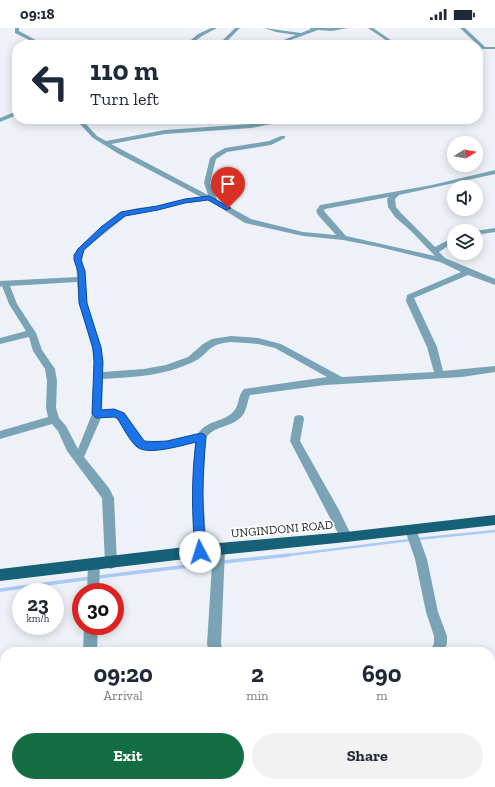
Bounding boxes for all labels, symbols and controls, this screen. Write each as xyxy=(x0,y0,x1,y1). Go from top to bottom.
text: 09:18 xyxy=(20,5,55,23)
text: 110 m xyxy=(90,54,159,87)
icon: left xyxy=(24,56,76,108)
text: Turn left xyxy=(90,88,159,110)
north arrow xyxy=(447,136,483,172)
map controls xyxy=(447,136,483,260)
pin xyxy=(211,167,245,208)
icon: arrive xyxy=(217,173,239,195)
button: sound xyxy=(447,180,483,216)
button: layers xyxy=(447,224,483,260)
street label: UNGINDONI ROAD xyxy=(230,518,334,540)
position arrow xyxy=(179,531,221,573)
speed limit sign: 30 xyxy=(72,583,124,635)
text: 23 xyxy=(27,592,49,616)
text: km/h xyxy=(27,613,49,625)
text: 09:20 xyxy=(93,659,153,688)
text: 2 xyxy=(251,659,264,688)
text: 690 xyxy=(362,659,402,688)
text: Arrival xyxy=(104,688,143,703)
text: min xyxy=(246,688,269,703)
text: m xyxy=(376,688,387,703)
button: Exit xyxy=(12,733,244,779)
button: Share xyxy=(252,733,483,779)

